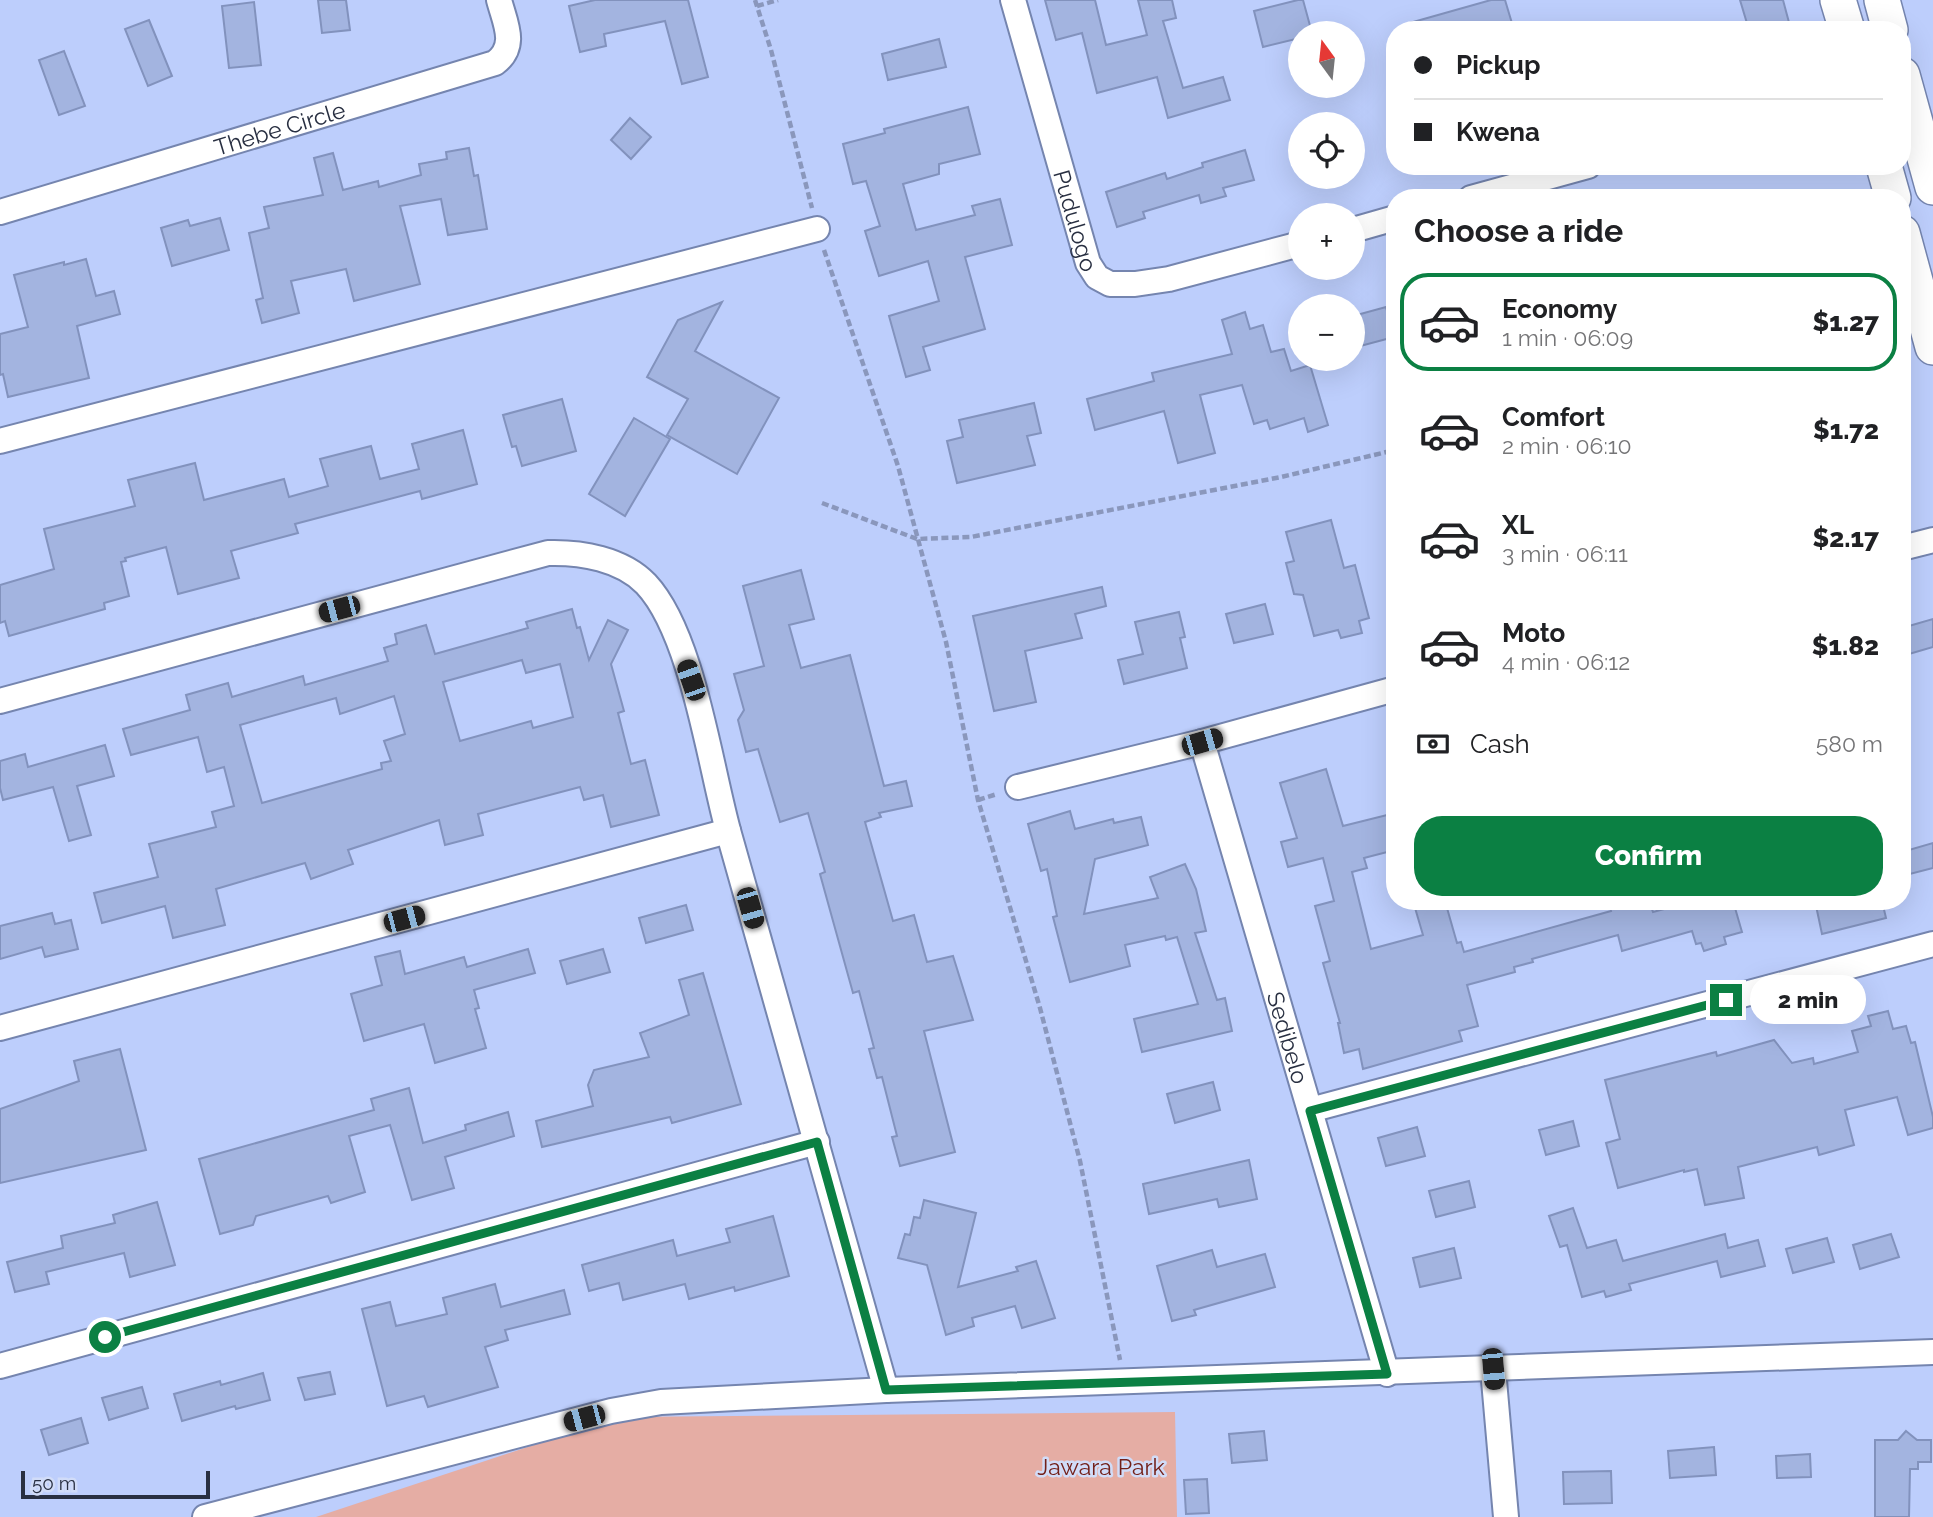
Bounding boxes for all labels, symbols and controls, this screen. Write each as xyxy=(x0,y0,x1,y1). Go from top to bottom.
north arrow xyxy=(1288,21,1365,98)
map controls xyxy=(1288,21,1365,371)
text: Pickup xyxy=(1456,50,1541,80)
street label: Thebe Circle xyxy=(211,95,348,160)
button: locate xyxy=(1288,112,1365,189)
text: Kwena xyxy=(1456,117,1540,147)
street label: Pudulogo xyxy=(1049,167,1103,277)
button: + xyxy=(1288,203,1365,280)
text: Choose a ride xyxy=(1414,212,1623,249)
icon: car xyxy=(1418,291,1481,354)
button: − xyxy=(1288,294,1365,371)
text: Economy xyxy=(1502,294,1617,324)
text: $1.27 xyxy=(1813,307,1879,337)
text: 1 min · 06:09 xyxy=(1502,324,1633,351)
icon: car xyxy=(1418,399,1481,462)
text: Comfort xyxy=(1502,402,1605,432)
text: $1.72 xyxy=(1813,415,1879,445)
text: 2 min · 06:10 xyxy=(1502,432,1632,459)
icon: car xyxy=(1418,507,1481,570)
text: XL xyxy=(1502,510,1534,540)
text: $2.17 xyxy=(1813,523,1879,553)
text: 3 min · 06:11 xyxy=(1502,540,1628,567)
car xyxy=(316,593,363,625)
icon: car xyxy=(1418,615,1481,678)
text: Moto xyxy=(1502,618,1565,648)
text: $1.82 xyxy=(1812,631,1879,661)
text: 4 min · 06:12 xyxy=(1502,648,1630,675)
car xyxy=(675,657,708,703)
icon: cash xyxy=(1414,725,1452,763)
car xyxy=(1179,726,1226,758)
text: Cash xyxy=(1470,729,1530,759)
text: 580 m xyxy=(1816,730,1883,757)
button: Confirm xyxy=(1414,816,1883,896)
car xyxy=(735,885,766,931)
car xyxy=(381,903,428,935)
callout: 2 min xyxy=(1750,976,1866,1024)
route end xyxy=(1710,984,1742,1016)
text: 2 min xyxy=(1778,986,1838,1013)
street label: Sedibelo xyxy=(1262,988,1315,1087)
route start xyxy=(89,1321,121,1353)
car xyxy=(1481,1347,1506,1391)
car xyxy=(561,1402,608,1434)
park label: Jawara Park xyxy=(1037,1453,1165,1480)
scale bar xyxy=(21,1468,210,1500)
text: 50 m xyxy=(32,1472,76,1494)

